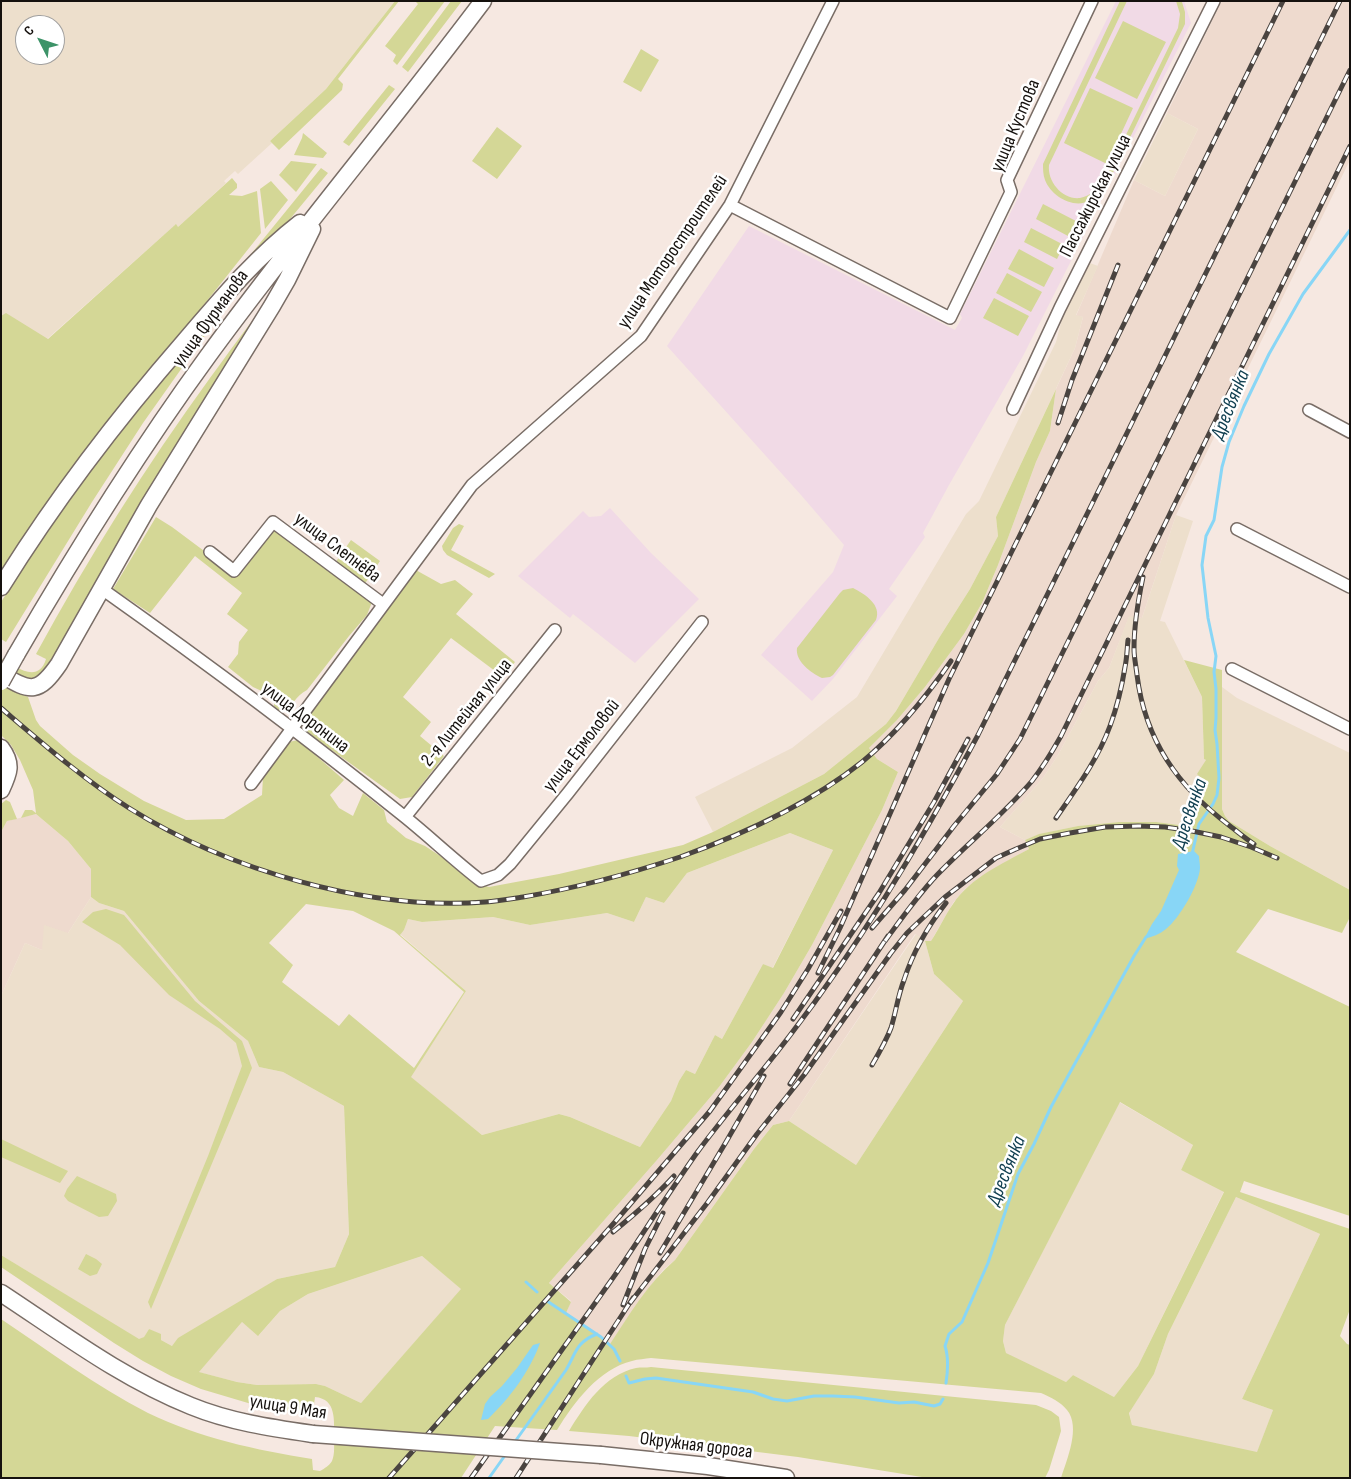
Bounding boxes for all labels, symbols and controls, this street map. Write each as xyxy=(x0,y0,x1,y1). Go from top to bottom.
north arrow xyxy=(15,15,65,65)
text: С xyxy=(20,22,38,39)
street label: улица Кустова xyxy=(986,76,1046,176)
street label: Пассажирская улица xyxy=(1055,131,1137,261)
street label: улица Моторостроителей xyxy=(613,171,733,333)
street label: улица Фурманова xyxy=(168,266,254,372)
water label: Дресвянка xyxy=(1206,367,1256,443)
street label: улица Слепнёва xyxy=(289,508,385,588)
street label: 2-я Литейная улица xyxy=(417,655,517,771)
street label: улица Доронина xyxy=(257,678,353,758)
street label: улица Ермоловой xyxy=(539,695,625,797)
water label: Дресвянка xyxy=(1167,776,1213,852)
water label: Дресвянка xyxy=(982,1133,1032,1209)
street label: улица 9 Мая xyxy=(248,1391,328,1425)
street label: Окружная дорога xyxy=(638,1428,754,1464)

